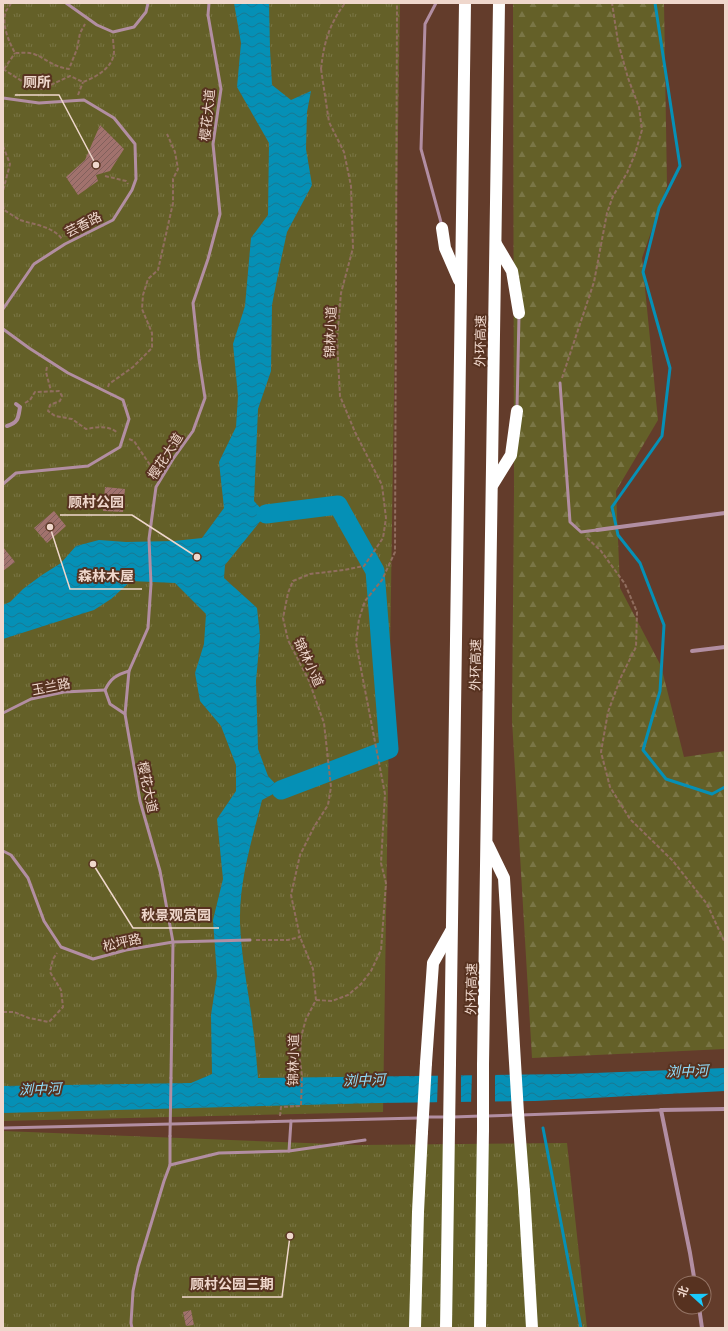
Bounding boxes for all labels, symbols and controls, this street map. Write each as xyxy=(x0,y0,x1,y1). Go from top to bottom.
callout: 厕所 xyxy=(15,69,59,95)
text: 厕所 xyxy=(23,74,51,90)
street label: 樱花大道 xyxy=(197,88,218,142)
street label: 芸香路 xyxy=(62,209,104,240)
street label: 锦林小道 xyxy=(322,306,339,358)
street label: 外环高速 xyxy=(473,315,488,367)
street label: 樱花大道 xyxy=(145,430,186,482)
callout: 顾村公园 xyxy=(60,489,132,515)
text: 顾村公园 xyxy=(68,494,124,510)
callout: 森林木屋 xyxy=(70,563,142,589)
text: 森林木屋 xyxy=(78,568,134,584)
street label: 锦林小道 xyxy=(291,635,326,689)
street label: 外环高速 xyxy=(468,639,483,691)
street label: 玉兰路 xyxy=(31,675,72,698)
street label: 樱花大道 xyxy=(135,760,160,814)
callout: 秋景观赏园 xyxy=(133,902,219,928)
text: 秋景观赏园 xyxy=(141,907,211,923)
street label: 松坪路 xyxy=(101,931,143,954)
street label: 外环高速 xyxy=(464,963,479,1015)
street label: 锦林小道 xyxy=(286,1034,301,1086)
water label: 浏中河 xyxy=(666,1062,711,1080)
water label: 浏中河 xyxy=(343,1071,388,1089)
water label: 浏中河 xyxy=(19,1080,64,1098)
callout: 顾村公园三期 xyxy=(182,1271,282,1297)
north arrow xyxy=(672,1275,712,1315)
text: 顾村公园三期 xyxy=(190,1276,274,1292)
text: 北 xyxy=(675,1284,691,1299)

